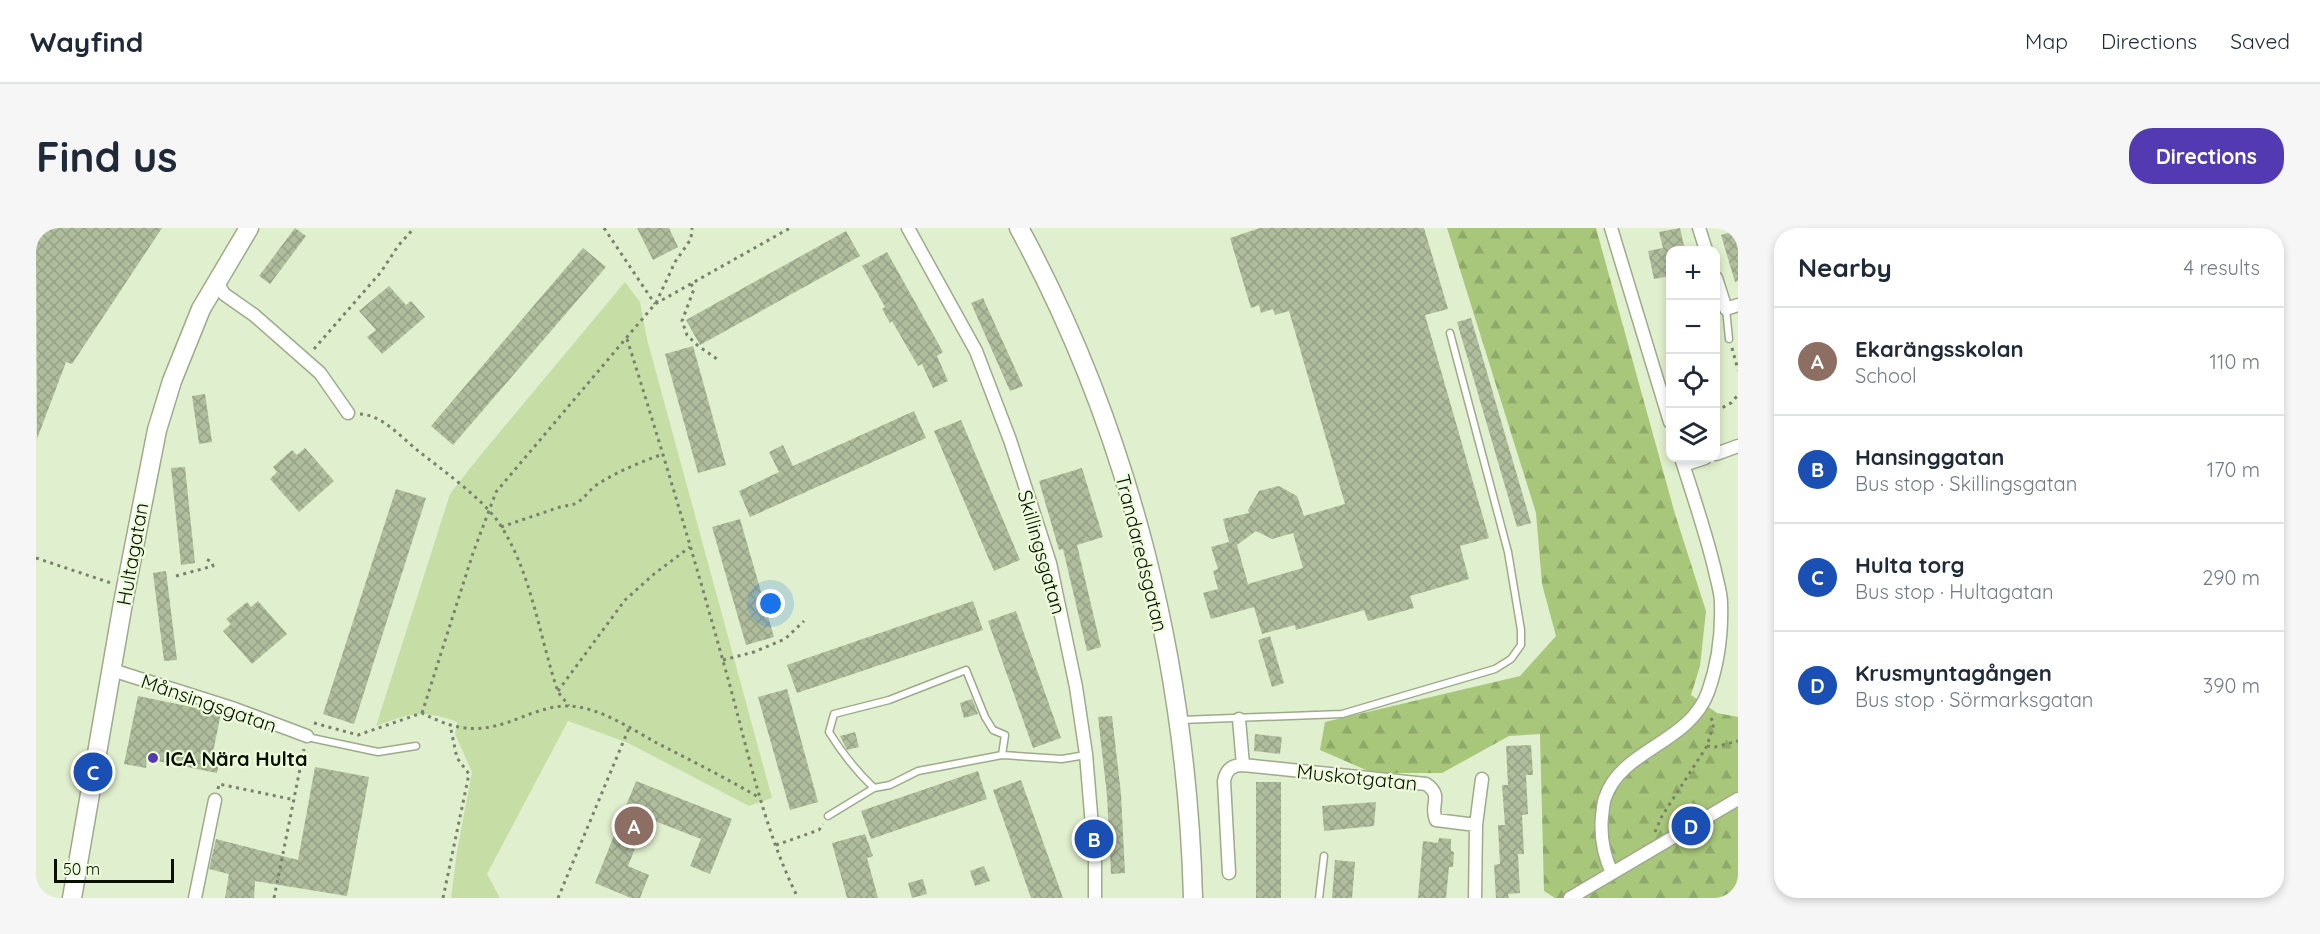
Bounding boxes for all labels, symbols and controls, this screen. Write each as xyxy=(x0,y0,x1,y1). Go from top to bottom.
text: Wayfind xyxy=(30,24,143,59)
text: Map xyxy=(2025,28,2068,54)
text: Directions xyxy=(2101,28,2197,54)
text: Saved xyxy=(2230,28,2290,54)
button: Directions xyxy=(2129,128,2284,184)
text: Find us xyxy=(36,130,178,183)
map controls xyxy=(1666,246,1720,462)
button: + xyxy=(1666,246,1720,300)
text: Nearby xyxy=(1798,251,1892,284)
text: 4 results xyxy=(2184,255,2260,280)
button: − xyxy=(1666,300,1720,354)
text: Ekarängsskolan xyxy=(1855,335,2024,363)
text: A xyxy=(1811,349,1824,374)
text: 110 m xyxy=(2210,349,2260,374)
button: locate xyxy=(1666,354,1720,408)
text: School xyxy=(1855,363,1917,388)
button: layers xyxy=(1666,408,1720,462)
text: Hansinggatan xyxy=(1855,443,2004,471)
text: B xyxy=(1811,457,1824,482)
text: 170 m xyxy=(2207,457,2260,482)
text: Bus stop · Skillingsgatan xyxy=(1855,471,2077,496)
street label: Trandaredsgatan xyxy=(1110,472,1174,634)
street label: Skillingsgatan xyxy=(1012,487,1072,617)
street label: Hultagatan xyxy=(111,501,153,607)
text: Hulta torg xyxy=(1855,551,1964,579)
text: C xyxy=(1811,565,1824,590)
text: 290 m xyxy=(2202,565,2260,590)
text: Bus stop · Hultagatan xyxy=(1855,579,2054,604)
your location xyxy=(756,589,785,618)
text: Krusmyntagången xyxy=(1855,659,2052,687)
street label: Månsingsgatan xyxy=(138,668,280,738)
text: D xyxy=(1810,673,1825,698)
text: 390 m xyxy=(2203,673,2260,698)
text: Bus stop · Sörmarksgatan xyxy=(1855,687,2093,712)
place label: ICA Nära Hulta xyxy=(165,746,307,771)
pin: C xyxy=(74,750,112,794)
marker: ICA Nära Hulta xyxy=(146,751,160,765)
street label: Muskotgatan xyxy=(1295,758,1419,796)
pin: A xyxy=(614,804,654,848)
pin: D xyxy=(1672,804,1710,848)
pin: B xyxy=(1074,816,1114,862)
scale bar xyxy=(54,856,174,884)
text: 50 m xyxy=(63,859,100,879)

